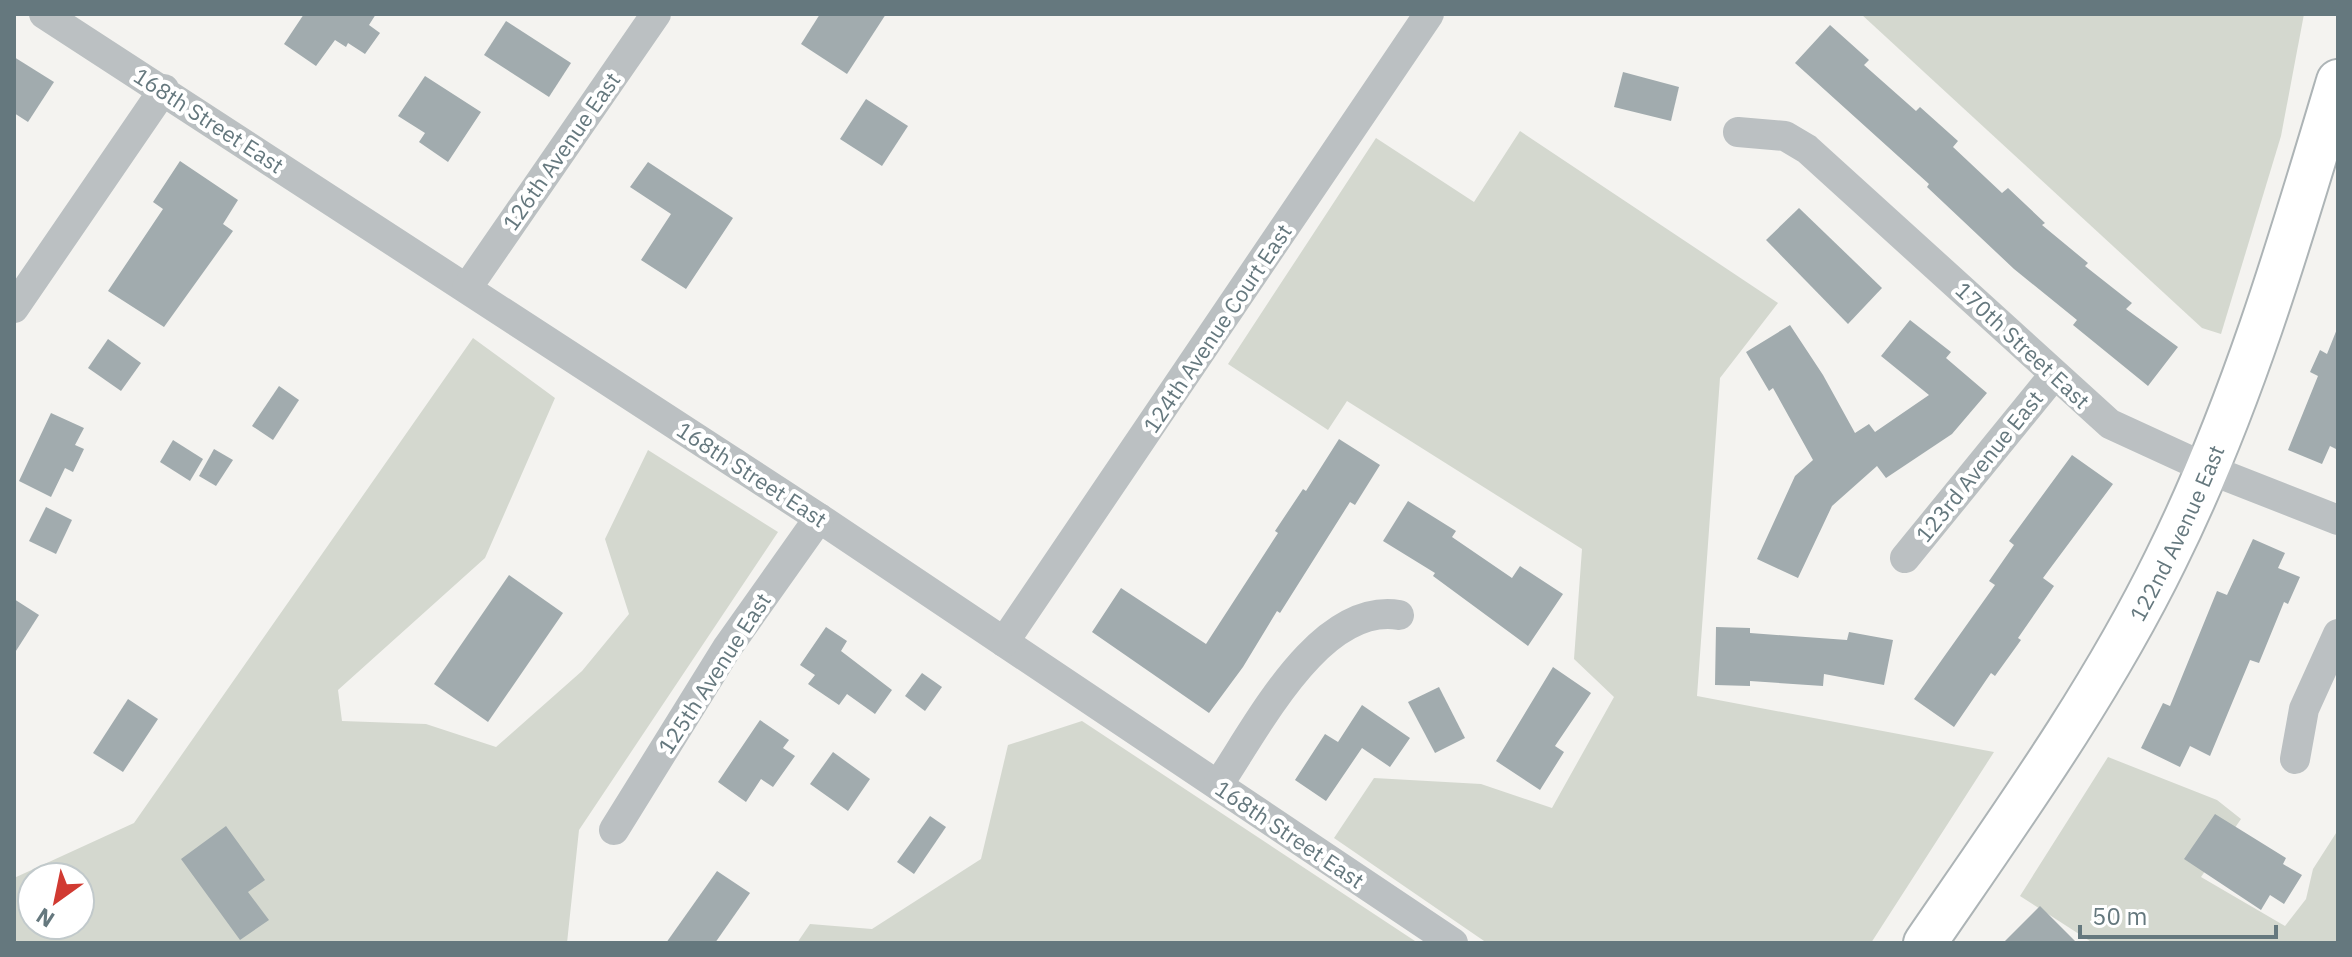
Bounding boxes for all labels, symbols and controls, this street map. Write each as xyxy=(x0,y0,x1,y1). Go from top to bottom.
street label: 168th Street East xyxy=(128,61,290,179)
street label: 126th Avenue East xyxy=(496,66,626,236)
street label: 124th Avenue Court East xyxy=(1136,218,1298,438)
street label: 170th Street East xyxy=(1950,275,2096,415)
street label: 123rd Avenue East xyxy=(1909,384,2049,548)
street label: 168th Street East xyxy=(671,415,833,533)
street label: 122nd Avenue East xyxy=(2122,440,2230,626)
street label: 125th Avenue East xyxy=(651,587,777,759)
street label: 168th Street East xyxy=(1210,773,1370,895)
north arrow xyxy=(16,861,96,941)
scale bar xyxy=(2080,889,2276,939)
text: 50 m xyxy=(2092,900,2147,932)
text: N xyxy=(30,902,59,935)

